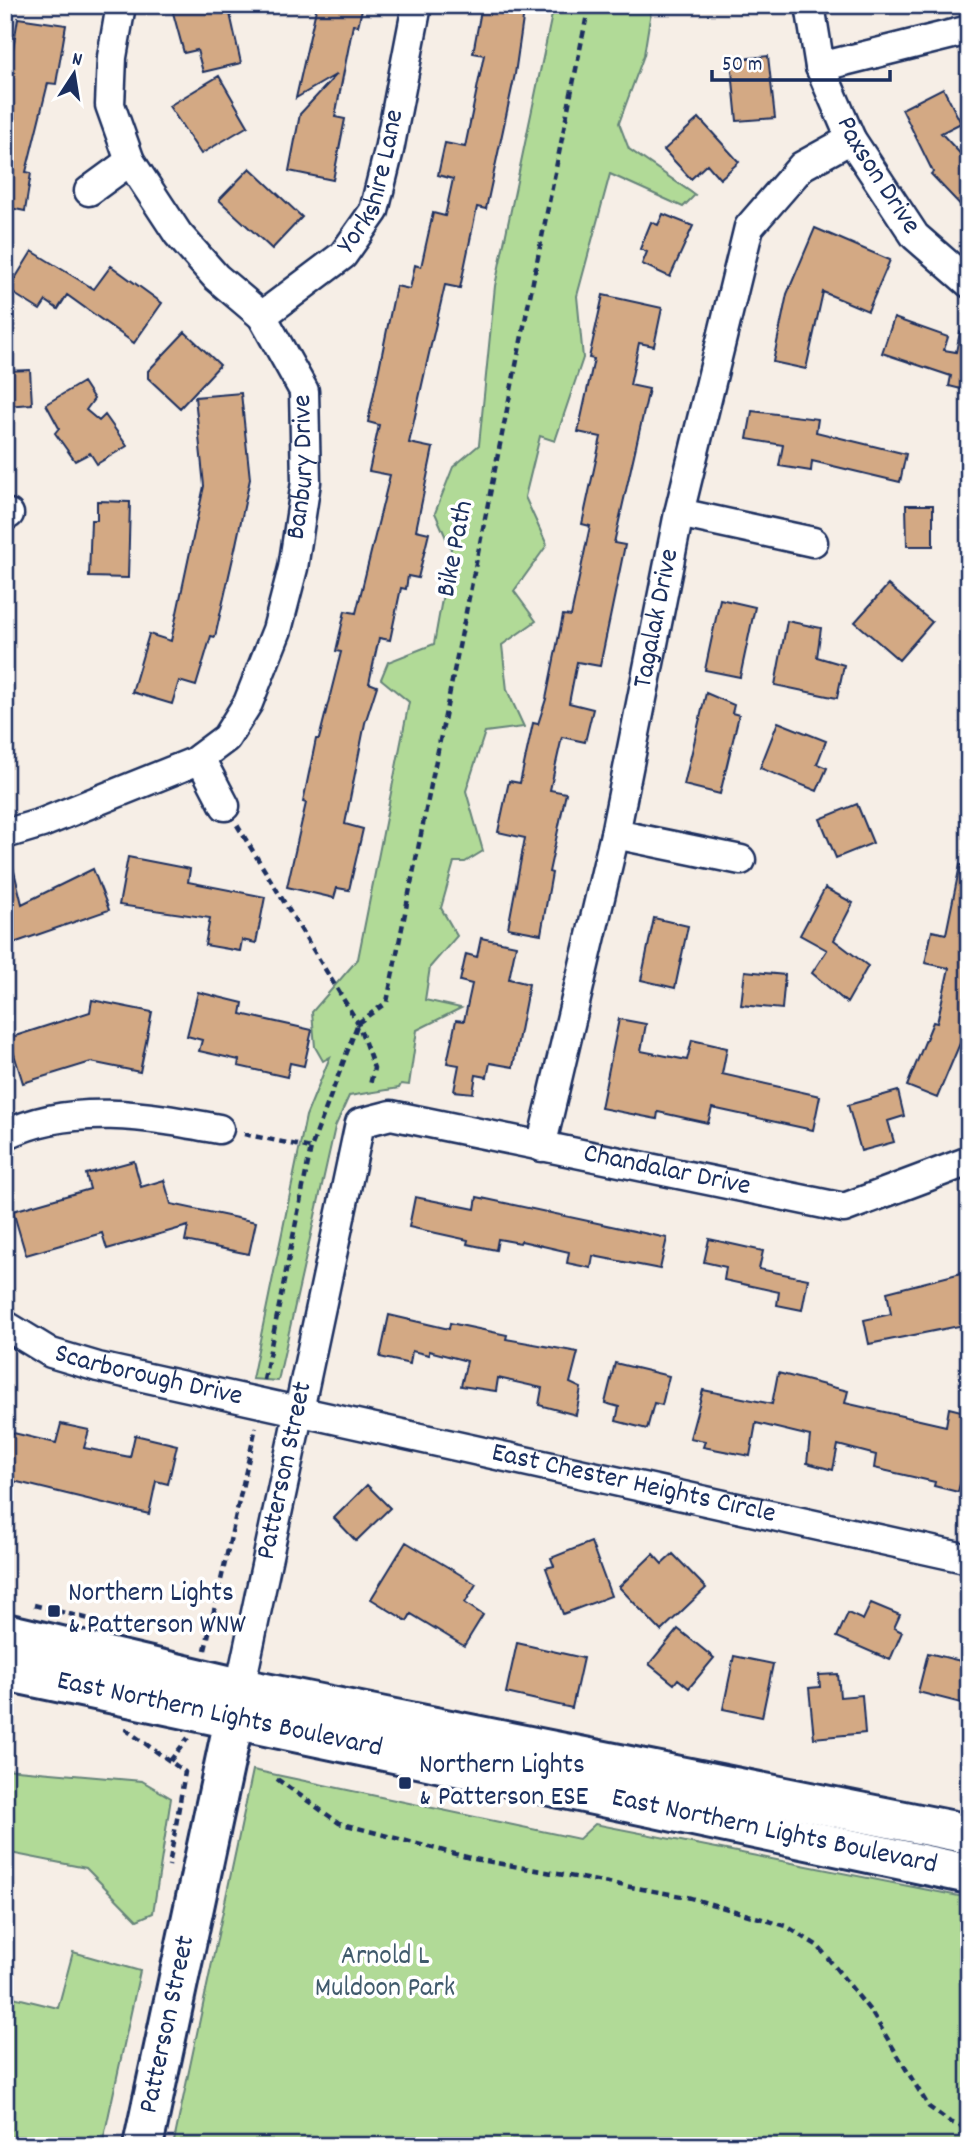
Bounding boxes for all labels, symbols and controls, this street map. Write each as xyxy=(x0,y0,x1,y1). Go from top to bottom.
north arrow xyxy=(38,38,108,108)
scale bar xyxy=(712,38,890,82)
text: N xyxy=(69,47,84,75)
text: 50 m xyxy=(722,51,762,81)
street label: Yorkshire Lane xyxy=(329,106,416,263)
street label: Paxson Drive xyxy=(824,111,929,243)
street label: Banbury Drive xyxy=(278,394,327,542)
street label: Bike Path xyxy=(428,497,486,601)
street label: Tagalak Drive xyxy=(624,546,691,692)
street label: Chandalar Drive xyxy=(580,1135,754,1208)
street label: Scarborough Drive xyxy=(49,1335,246,1418)
street label: Patterson Street xyxy=(248,1378,324,1564)
street label: East Chester Heights Circle xyxy=(487,1434,779,1536)
place label: Northern Lights & Patterson WNW xyxy=(68,1575,246,1647)
marker: Northern Lights & Patterson WNW xyxy=(46,1603,62,1619)
street label: East Northern Lights Boulevard xyxy=(53,1662,386,1770)
place label: Northern Lights & Patterson ESE xyxy=(419,1747,589,1819)
marker: Northern Lights & Patterson ESE xyxy=(397,1775,413,1791)
street label: East Northern Lights Boulevard xyxy=(608,1779,941,1887)
street label: Patterson Street xyxy=(130,1932,207,2117)
park label: Arnold L Muldoon Park xyxy=(315,1938,455,2010)

